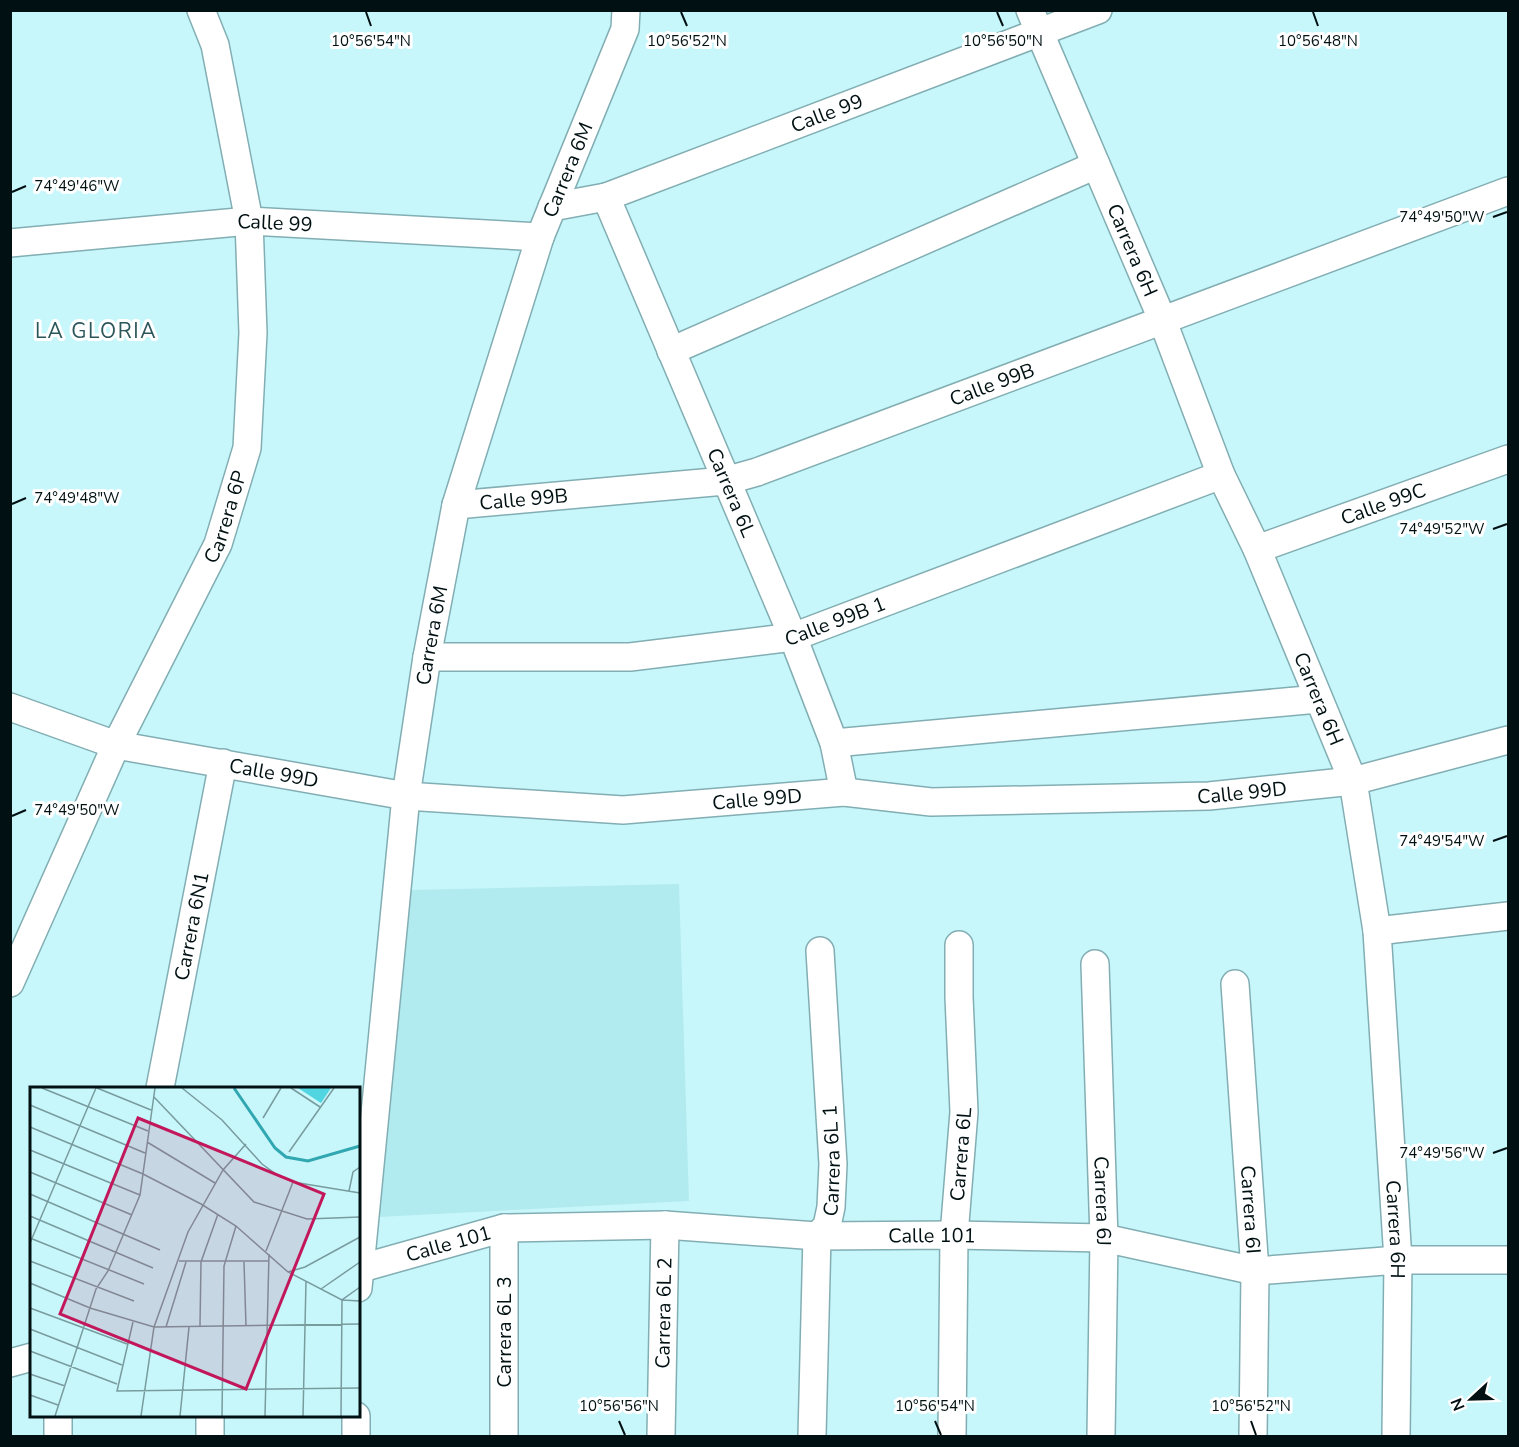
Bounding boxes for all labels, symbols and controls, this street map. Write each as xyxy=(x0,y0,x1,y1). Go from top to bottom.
text: 10°56'54"N xyxy=(331,31,411,51)
text: 10°56'52"N xyxy=(647,31,727,51)
text: 10°56'50"N xyxy=(963,31,1043,51)
text: 10°56'48"N xyxy=(1278,31,1358,51)
street label: Calle 99 xyxy=(787,87,867,139)
street label: Carrera 6M xyxy=(536,118,599,222)
text: 74°49'46"W xyxy=(34,176,120,196)
street label: Carrera 6H xyxy=(1101,199,1164,301)
street label: Calle 99 xyxy=(236,207,313,238)
text: 74°49'50"W xyxy=(1399,207,1485,227)
district label: LA GLORIA xyxy=(35,317,157,345)
street label: Calle 99B xyxy=(945,356,1038,412)
street label: Carrera 6L xyxy=(701,444,762,541)
street label: Carrera 6P xyxy=(197,467,253,568)
street label: Calle 99C xyxy=(1337,476,1429,531)
street label: Calle 99B xyxy=(478,482,569,516)
text: 74°49'48"W xyxy=(34,488,120,508)
text: 74°49'52"W xyxy=(1399,519,1485,539)
street label: Carrera 6M xyxy=(409,583,454,687)
street label: Calle 99B 1 xyxy=(783,590,889,651)
street label: Carrera 6H xyxy=(1288,648,1350,749)
street label: Calle 99D xyxy=(227,752,321,794)
street label: Calle 99D xyxy=(1197,774,1288,810)
street label: Calle 99D xyxy=(711,782,803,816)
text: 74°49'50"W xyxy=(34,800,120,820)
text: 74°49'54"W xyxy=(1399,831,1485,851)
street label: Carrera 6N1 xyxy=(168,869,215,983)
inset map xyxy=(30,1087,360,1417)
street label: Carrera 6L 1 xyxy=(816,1104,847,1219)
street label: Carrera 6L xyxy=(943,1106,978,1202)
text: 74°49'56"W xyxy=(1399,1143,1485,1163)
street label: Carrera 6J xyxy=(1088,1156,1118,1246)
street label: Carrera 6I xyxy=(1234,1164,1267,1255)
street label: Carrera 6H xyxy=(1379,1179,1412,1279)
street label: Calle 101 xyxy=(403,1219,494,1268)
street label: Calle 101 xyxy=(888,1221,976,1249)
street label: Carrera 6L 2 xyxy=(649,1257,678,1369)
street label: Carrera 6L 3 xyxy=(491,1276,518,1388)
north arrow xyxy=(1441,1369,1501,1429)
text: N xyxy=(1446,1395,1470,1414)
text: 10°56'56"N xyxy=(579,1396,659,1416)
text: 10°56'54"N xyxy=(895,1396,975,1416)
text: 10°56'52"N xyxy=(1211,1396,1291,1416)

